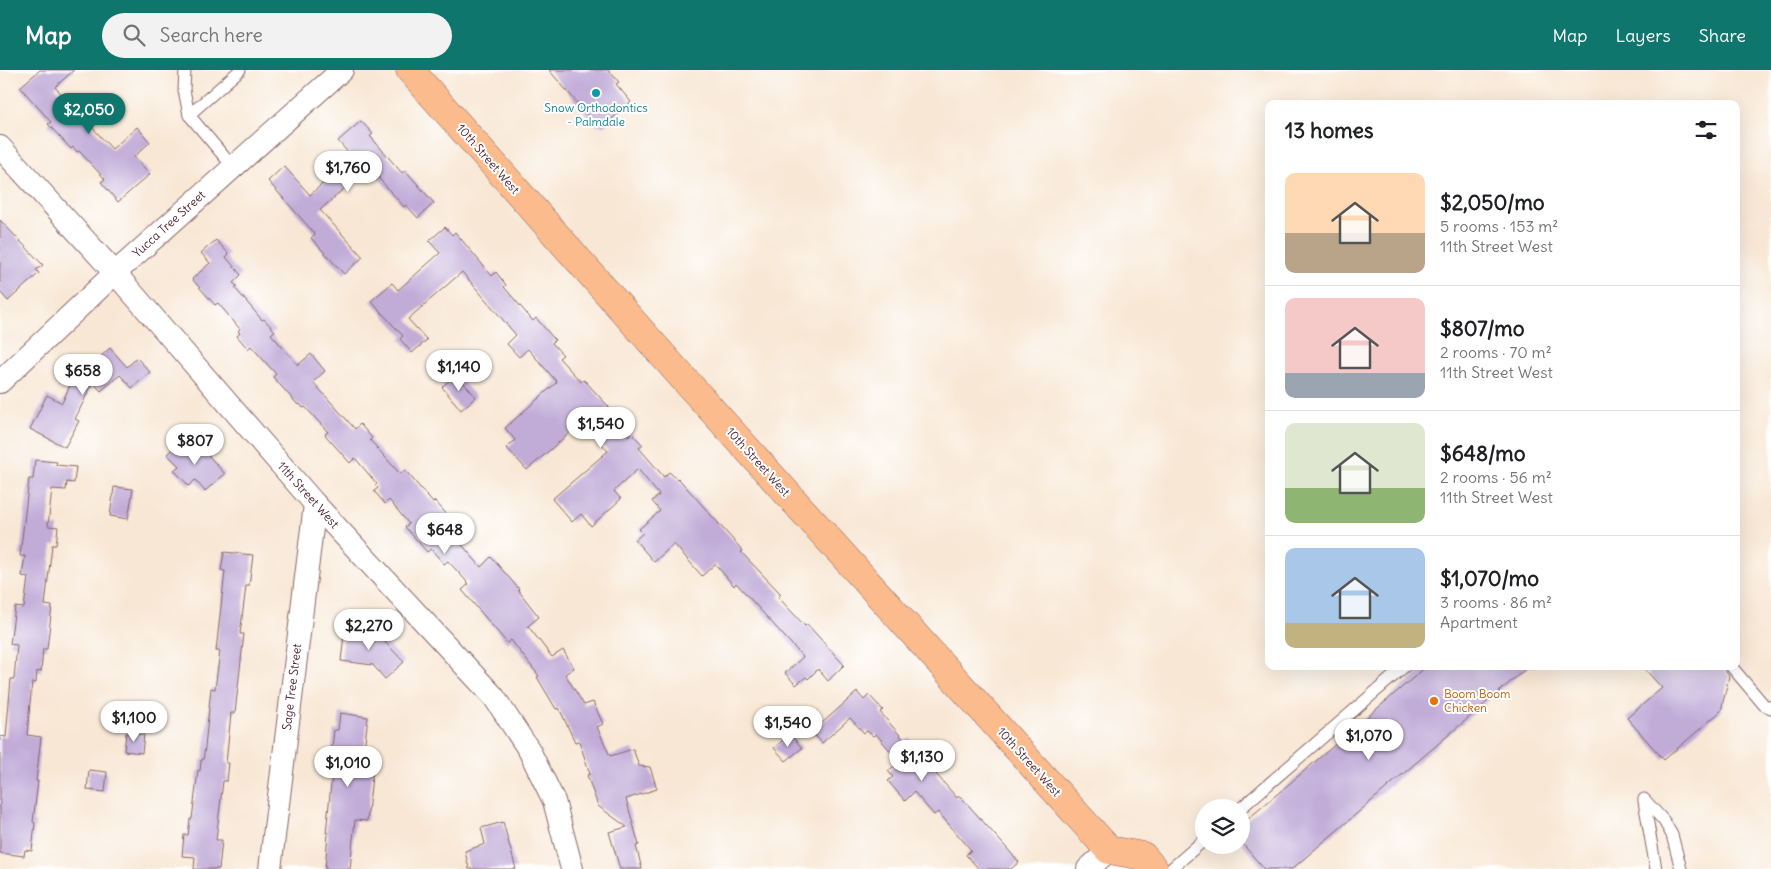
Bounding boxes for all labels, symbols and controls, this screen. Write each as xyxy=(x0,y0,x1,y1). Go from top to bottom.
search box xyxy=(102,13,452,58)
text: Map xyxy=(25,20,72,50)
icon: search xyxy=(120,21,148,49)
text: Search here xyxy=(160,23,263,47)
text: Map xyxy=(1552,24,1587,47)
text: Layers xyxy=(1615,24,1671,47)
text: Share xyxy=(1699,24,1746,47)
marker: Snow Orthodontics - Palmdale xyxy=(590,87,602,99)
pin: $2,050 xyxy=(48,92,130,135)
text: $2,050 xyxy=(63,99,115,119)
place label: Snow Orthodontics - Palmdale xyxy=(544,100,648,129)
icon: filters xyxy=(1692,116,1720,144)
text: 13 homes xyxy=(1285,117,1373,144)
street label: 10th Street West xyxy=(454,121,523,197)
pin: $1,760 xyxy=(307,150,389,193)
text: $1,760 xyxy=(325,157,371,177)
street label: Yucca Tree Street xyxy=(129,187,208,260)
text: $2,050/mo xyxy=(1440,189,1545,216)
icon: home xyxy=(1325,193,1385,253)
text: 5 rooms · 153 m² xyxy=(1440,216,1558,236)
text: 11th Street West xyxy=(1440,236,1553,256)
text: $807/mo xyxy=(1440,315,1525,342)
icon: home xyxy=(1325,318,1385,378)
text: 2 rooms · 70 m² xyxy=(1440,342,1552,362)
pin: $1,140 xyxy=(418,350,500,392)
pin: $658 xyxy=(53,354,113,396)
text: $1,140 xyxy=(437,356,481,376)
text: $658 xyxy=(65,360,101,380)
text: 11th Street West xyxy=(1440,362,1553,382)
pin: $1,540 xyxy=(560,406,642,449)
text: $1,540 xyxy=(577,413,625,433)
pin: $807 xyxy=(165,424,225,466)
street label: 10th Street West xyxy=(723,424,793,499)
text: $807 xyxy=(177,430,213,450)
text: $648/mo xyxy=(1440,440,1526,467)
icon: home xyxy=(1325,443,1385,503)
street label: 11th Street West xyxy=(274,458,342,531)
text: 2 rooms · 56 m² xyxy=(1440,467,1552,487)
text: 11th Street West xyxy=(1440,487,1553,507)
pin: $648 xyxy=(415,512,475,555)
text: $648 xyxy=(427,519,463,539)
text: $1,070/mo xyxy=(1440,565,1539,592)
icon: home xyxy=(1325,568,1385,628)
text: 3 rooms · 86 m² xyxy=(1440,592,1552,612)
pin: $2,270 xyxy=(328,608,410,651)
text: Apartment xyxy=(1440,612,1518,632)
text: $2,270 xyxy=(345,615,393,635)
street label: Sage Tree Street xyxy=(279,643,304,731)
place label: Boom Boom Chicken xyxy=(1444,686,1511,715)
marker: Boom Boom Chicken xyxy=(1428,695,1440,707)
pin: $1,100 xyxy=(93,700,175,743)
pin: $1,540 xyxy=(747,706,829,748)
text: $1,100 xyxy=(111,707,157,727)
text: $1,540 xyxy=(764,712,812,732)
pin: $1,070 xyxy=(1328,718,1410,761)
street label: 10th Street West xyxy=(994,724,1064,799)
text: $1,070 xyxy=(1346,725,1392,745)
pin: $1,130 xyxy=(881,740,963,782)
pin: $1,010 xyxy=(307,746,389,788)
text: $1,130 xyxy=(900,746,944,766)
text: $1,010 xyxy=(325,752,371,772)
map controls xyxy=(1195,799,1250,854)
button: layers xyxy=(1195,799,1250,854)

